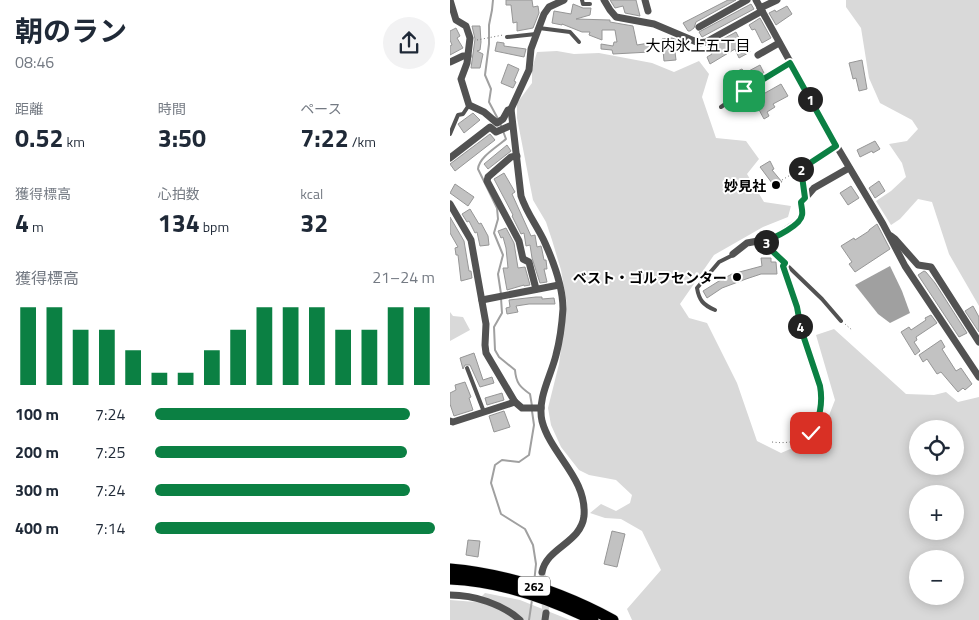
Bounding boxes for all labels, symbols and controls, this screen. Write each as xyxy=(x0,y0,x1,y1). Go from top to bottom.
text: 朝のラン xyxy=(15,9,127,52)
button: share xyxy=(383,17,435,69)
district label: 大内氷上五丁目 xyxy=(645,34,751,57)
text: 08:46 xyxy=(15,50,54,74)
pin xyxy=(723,70,765,112)
icon: arrive xyxy=(730,77,758,105)
pin: 1 xyxy=(798,86,822,112)
text: 1 xyxy=(807,89,814,110)
text: 距離 xyxy=(15,98,43,119)
text: 時間 xyxy=(158,98,186,119)
text: ペース xyxy=(300,98,342,119)
text: 0.52 xyxy=(15,119,63,157)
text: 3:50 xyxy=(158,119,206,157)
text: 7:22 xyxy=(300,119,349,157)
text: km xyxy=(63,131,85,152)
text: /km xyxy=(349,131,376,152)
pin: 2 xyxy=(788,156,814,182)
text: 2 xyxy=(798,159,805,180)
place label: 妙見社 xyxy=(724,175,766,196)
marker: 妙見社 xyxy=(770,179,782,191)
text: 獲得標高 xyxy=(15,183,71,204)
text: 心拍数 xyxy=(158,183,200,204)
text: kcal xyxy=(300,183,323,204)
text: 4 xyxy=(15,204,29,242)
text: 134 xyxy=(158,204,200,242)
text: 32 xyxy=(300,204,328,242)
text: m xyxy=(29,216,44,237)
text: bpm xyxy=(200,216,229,237)
pin: 3 xyxy=(754,230,778,254)
text: 3 xyxy=(763,232,770,253)
text: 21–24 m xyxy=(372,265,435,289)
text: 獲得標高 xyxy=(15,266,79,290)
place label: ベスト・ゴルフセンター xyxy=(573,267,727,288)
marker: ベスト・ゴルフセンター xyxy=(731,271,743,283)
pin: 4 xyxy=(788,314,812,338)
text: 4 xyxy=(797,316,804,337)
text: 100 m xyxy=(15,402,59,426)
text: 7:24 xyxy=(95,402,125,426)
pin xyxy=(790,412,832,454)
icon: check xyxy=(797,419,825,447)
map controls xyxy=(909,420,964,605)
button: locate xyxy=(909,420,964,475)
text: 200 m xyxy=(15,440,59,464)
text: 7:25 xyxy=(95,440,125,464)
text: 300 m xyxy=(15,478,59,502)
text: 7:24 xyxy=(95,478,125,502)
button: + xyxy=(909,485,964,540)
text: 400 m xyxy=(15,516,59,540)
text: 7:14 xyxy=(95,516,125,540)
button: − xyxy=(909,550,964,605)
road number: 262 xyxy=(518,576,550,596)

